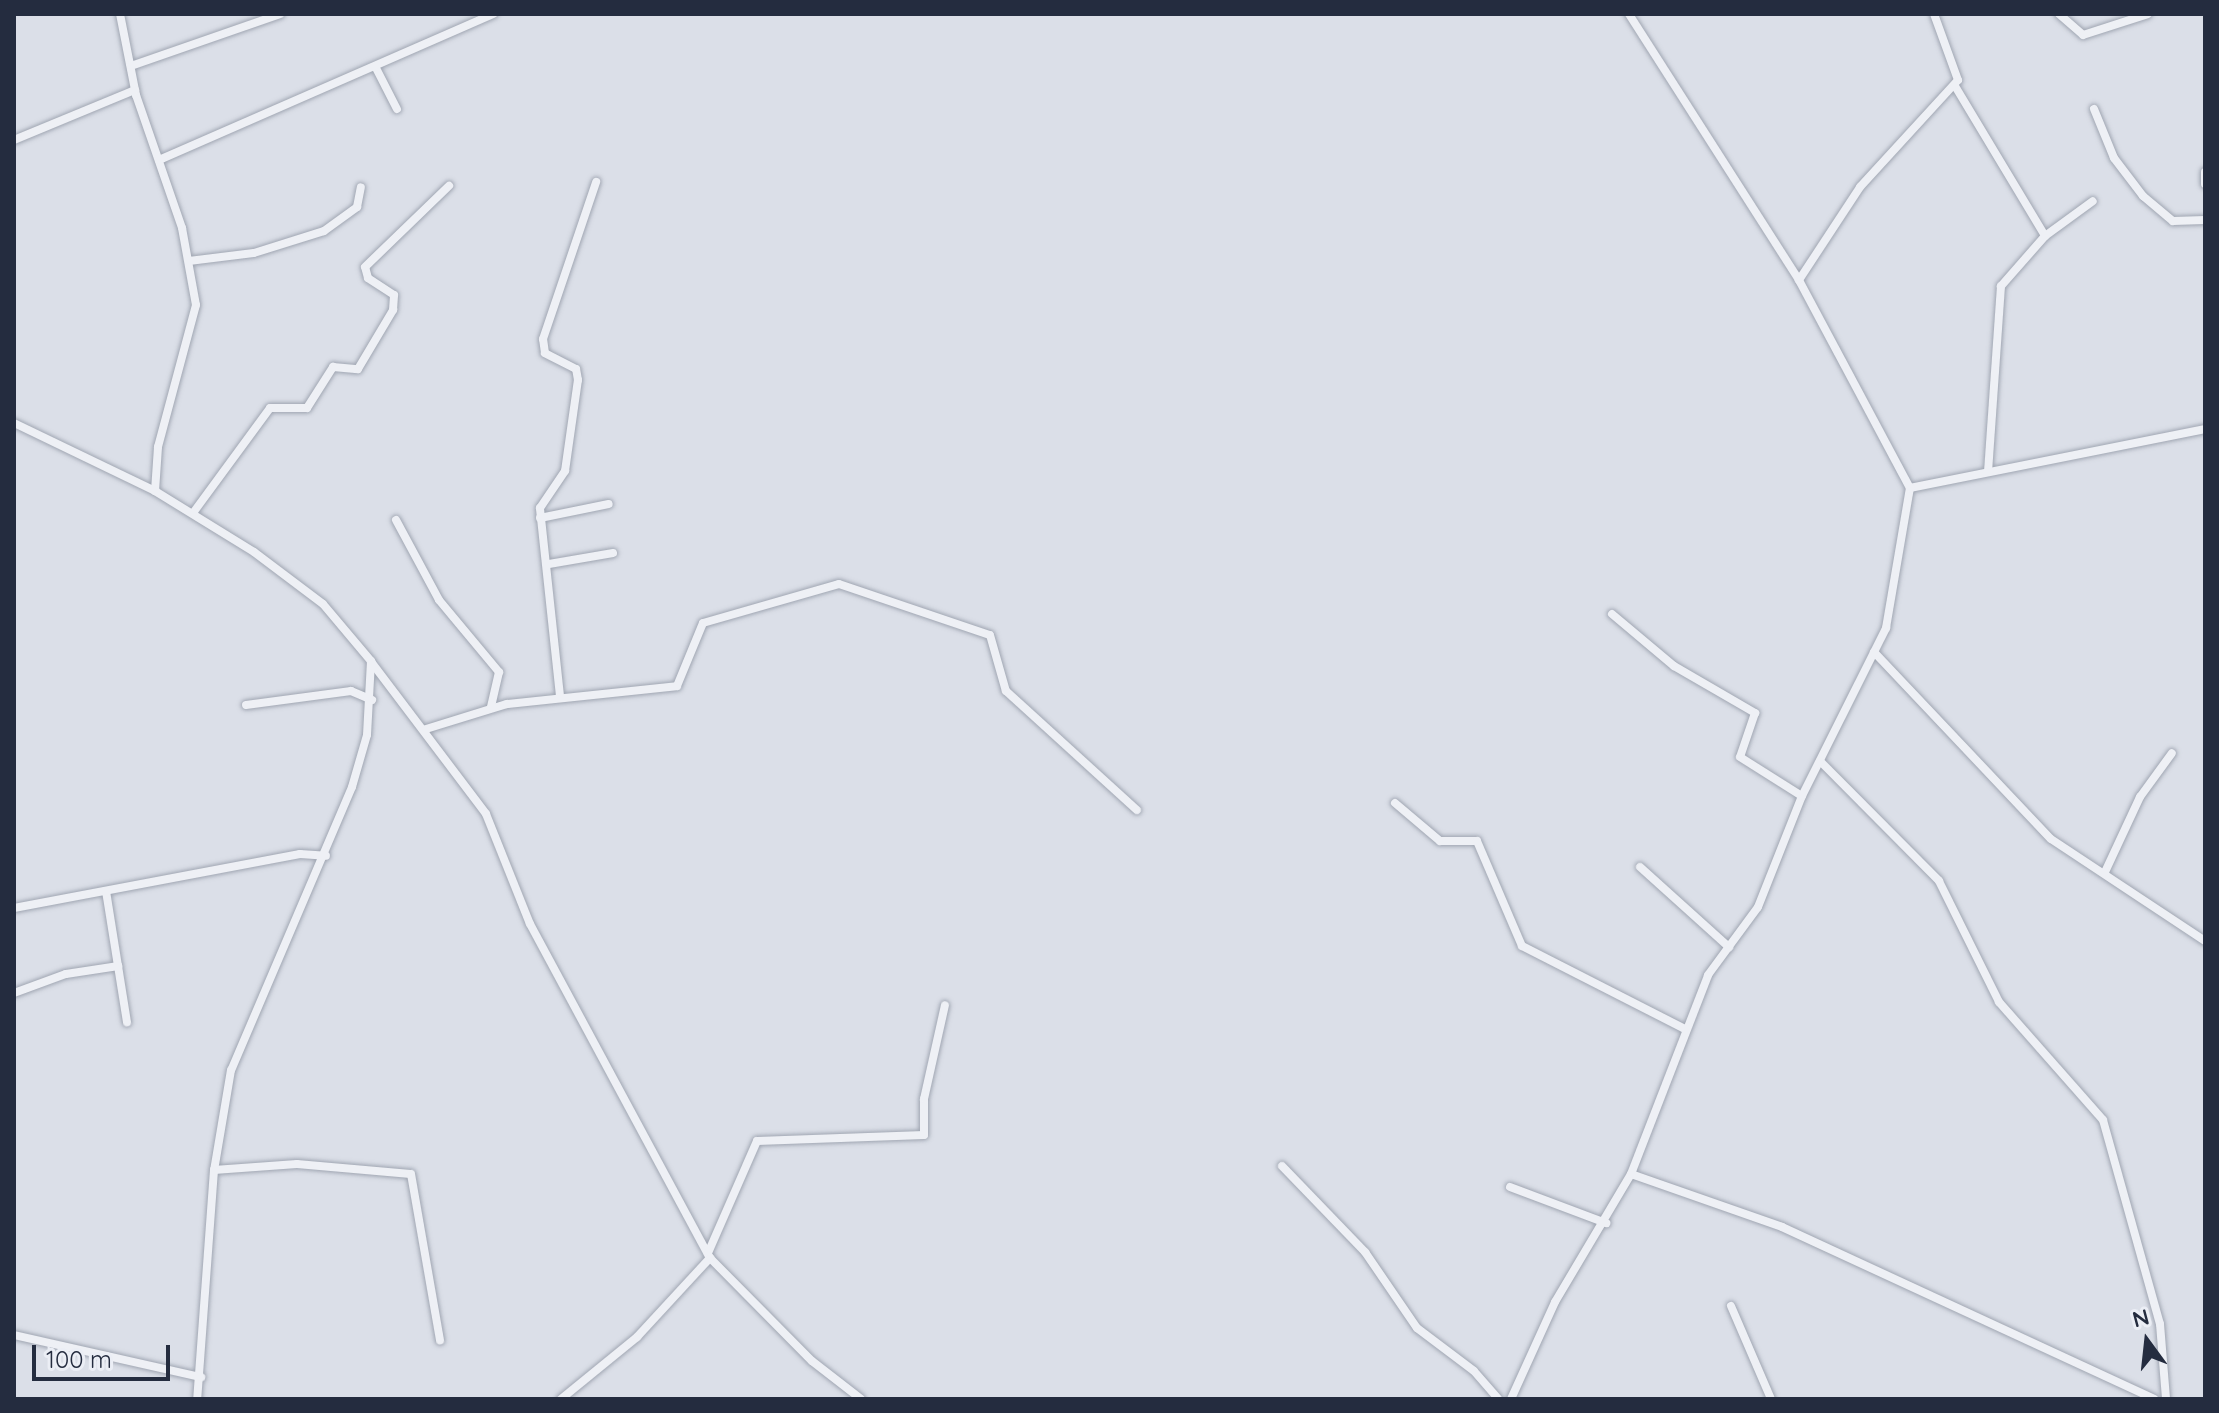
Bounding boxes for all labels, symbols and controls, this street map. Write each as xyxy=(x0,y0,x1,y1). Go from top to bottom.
north arrow xyxy=(2107,1301,2187,1381)
text: N xyxy=(2129,1302,2152,1333)
scale bar xyxy=(36,1329,174,1379)
text: 100 m xyxy=(46,1344,112,1374)

